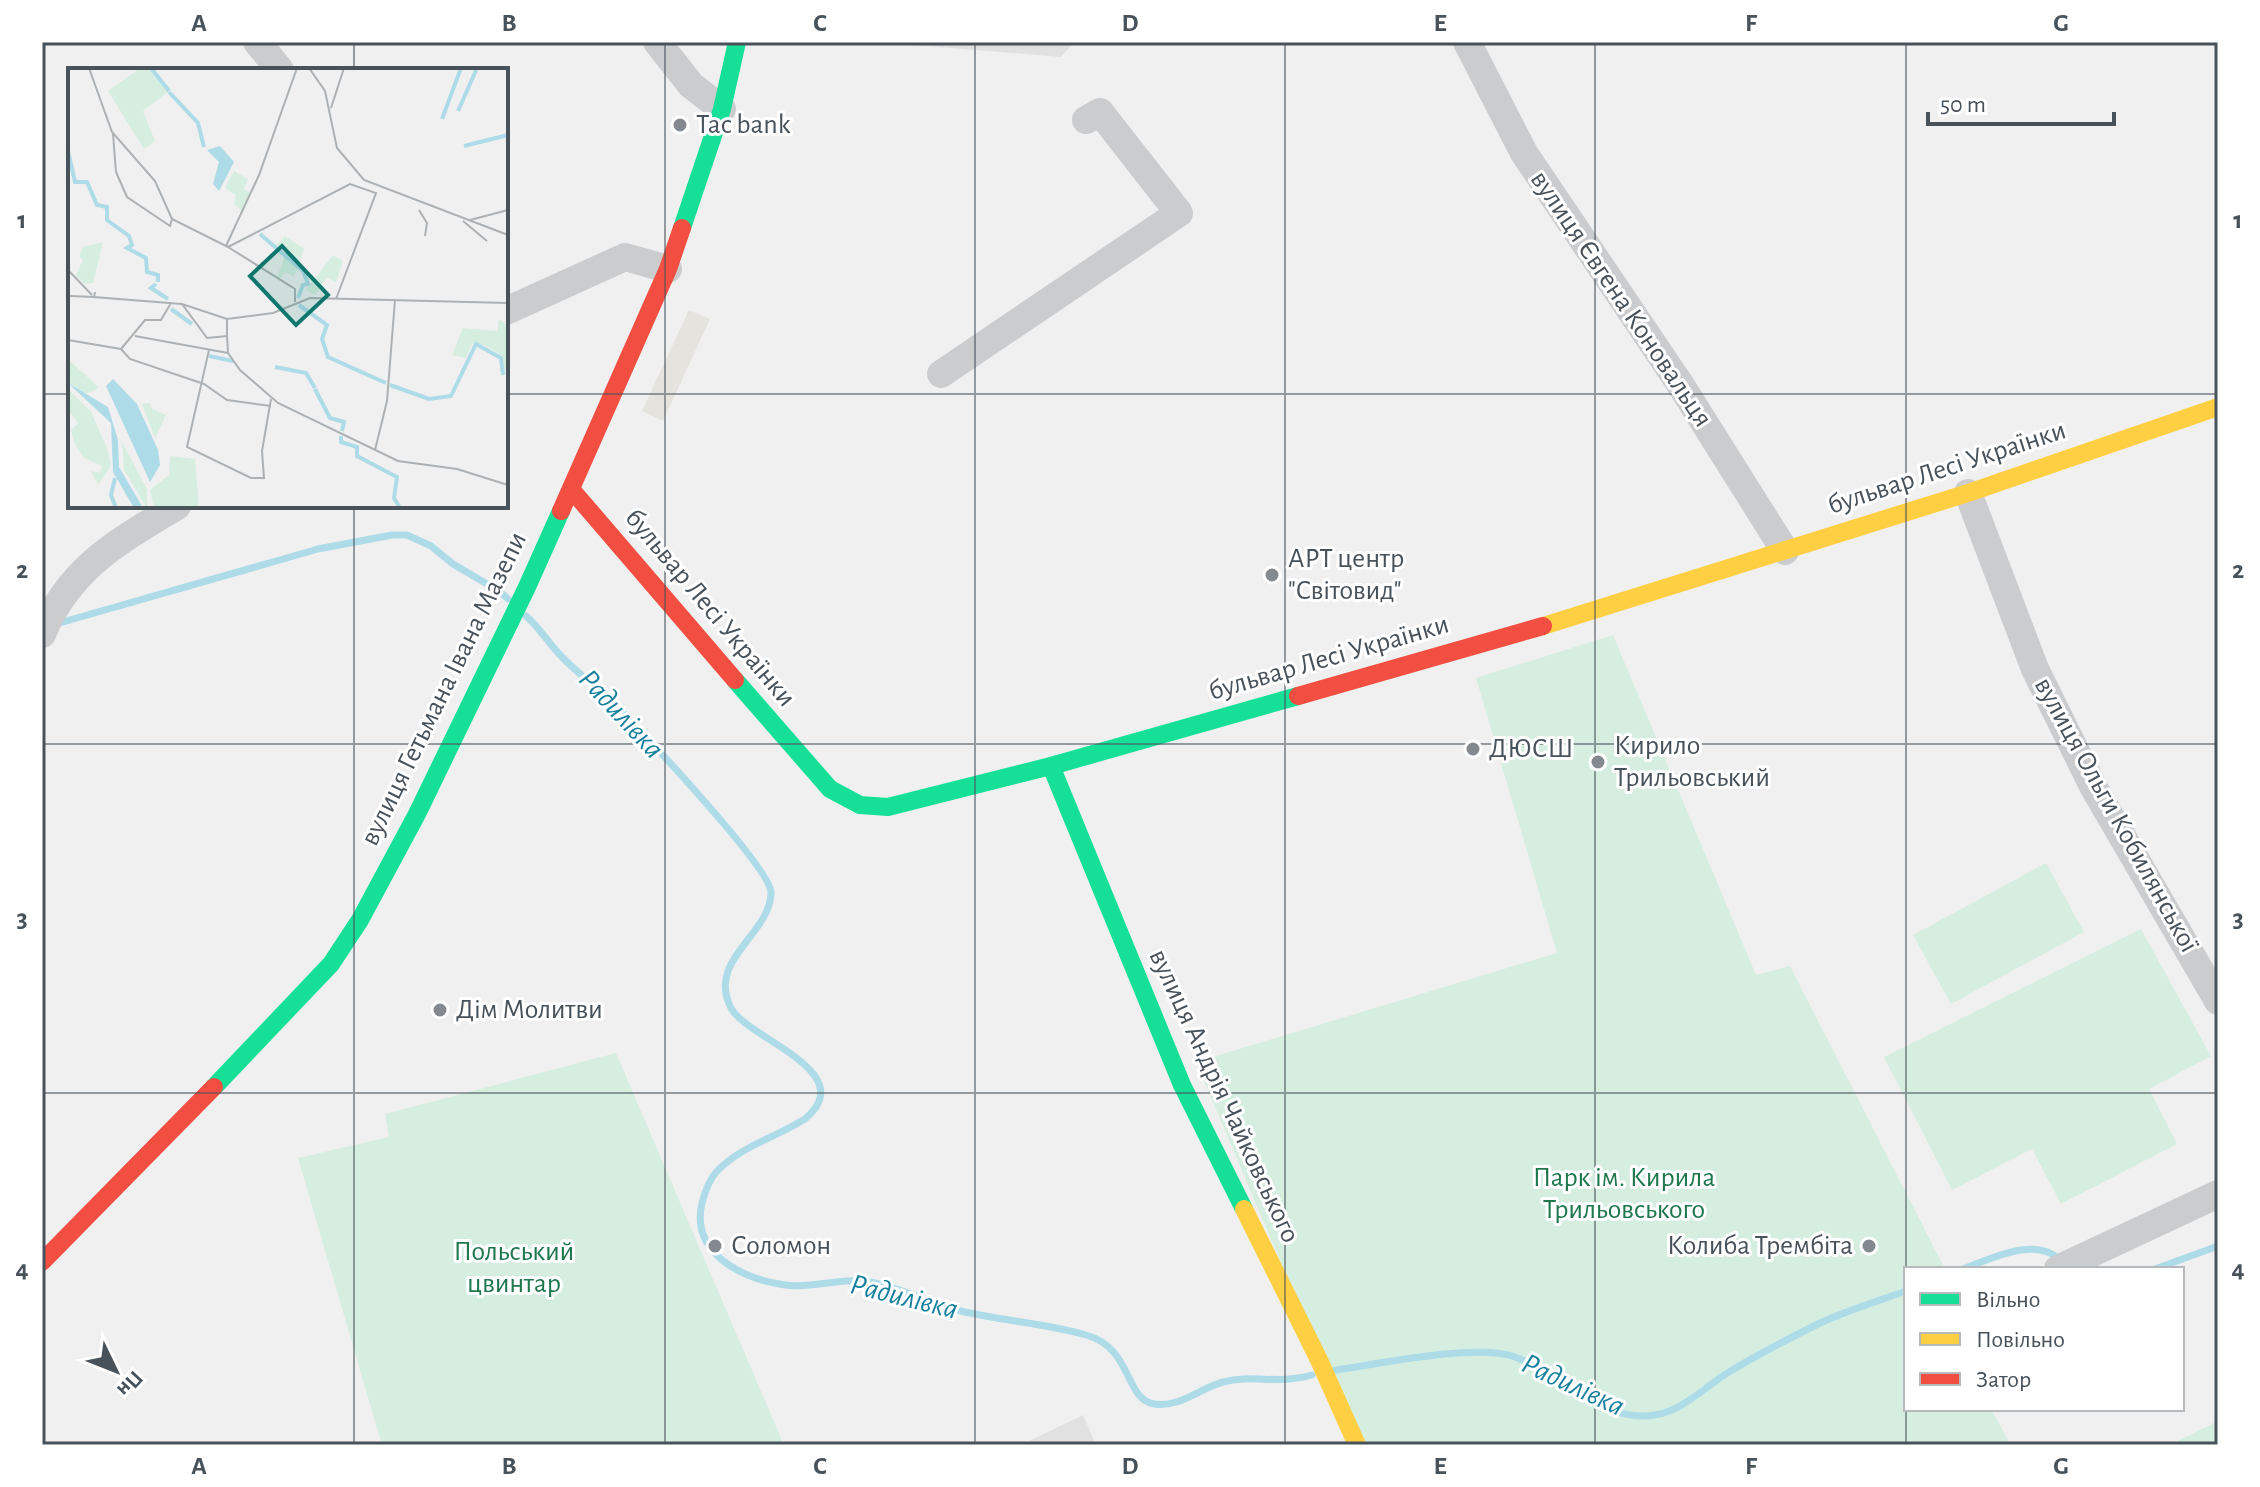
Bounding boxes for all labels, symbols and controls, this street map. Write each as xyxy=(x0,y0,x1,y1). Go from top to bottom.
text: A xyxy=(191,10,207,36)
text: B xyxy=(501,10,517,36)
text: C xyxy=(813,10,827,36)
text: D xyxy=(1121,10,1139,36)
text: E xyxy=(1433,10,1447,36)
text: F xyxy=(1745,10,1758,36)
text: G xyxy=(2053,10,2069,36)
inset map xyxy=(68,68,508,508)
scale bar xyxy=(1928,76,2114,126)
text: 50 m xyxy=(1940,93,1986,117)
place label: Tac bank xyxy=(696,111,791,139)
marker: Tac bank xyxy=(671,116,689,134)
street label: вулиця Євгена Коновальця xyxy=(1525,166,1717,432)
text: 1 xyxy=(17,207,27,233)
text: 1 xyxy=(2233,207,2243,233)
street label: бульвар Лесі Українки xyxy=(1825,416,2069,520)
street label: бульвар Лесі Українки xyxy=(619,504,801,712)
street label: вулиця Гетьмана Івана Мазепи xyxy=(356,528,532,850)
place label: АРТ центр "Світовид" xyxy=(1288,545,1404,605)
text: 2 xyxy=(16,557,28,583)
text: 2 xyxy=(2232,557,2244,583)
marker: АРТ центр "Світовид" xyxy=(1263,566,1281,584)
street label: бульвар Лесі Українки xyxy=(1206,610,1452,706)
water label: Радилівка xyxy=(573,664,669,764)
street label: вулиця Ольги Кобилянської xyxy=(2029,673,2203,957)
place label: Кирило Трильовський xyxy=(1614,732,1770,792)
place label: ДЮСШ xyxy=(1489,735,1574,763)
marker: ДЮСШ xyxy=(1464,740,1482,758)
marker: Кирило Трильовський xyxy=(1589,753,1607,771)
text: 3 xyxy=(16,906,28,932)
text: 3 xyxy=(2232,906,2244,932)
street label: вулиця Андрія Чайковського xyxy=(1144,945,1304,1247)
place label: Дім Молитви xyxy=(456,996,603,1024)
marker: Дім Молитви xyxy=(431,1001,449,1019)
park label: Парк ім. Кирила Трильовського xyxy=(1533,1164,1715,1224)
place label: Соломон xyxy=(731,1232,831,1260)
place label: Колиба Трембіта xyxy=(1667,1232,1853,1260)
marker: Соломон xyxy=(706,1237,724,1255)
marker: Колиба Трембіта xyxy=(1860,1237,1878,1255)
park label: Польський цвинтар xyxy=(454,1238,574,1298)
text: 4 xyxy=(15,1256,29,1282)
text: 4 xyxy=(2231,1256,2245,1282)
legend xyxy=(1904,1267,2184,1411)
water label: Радилівка xyxy=(847,1269,961,1325)
text: Вільно xyxy=(1976,1288,2041,1312)
text: Повільно xyxy=(1976,1328,2065,1352)
north arrow xyxy=(76,1331,156,1411)
water label: Радилівка xyxy=(1517,1348,1629,1422)
text: Пн xyxy=(113,1367,147,1401)
text: Затор xyxy=(1976,1368,2031,1392)
text: A xyxy=(191,1453,207,1479)
text: B xyxy=(501,1453,517,1479)
text: C xyxy=(813,1453,827,1479)
text: D xyxy=(1121,1453,1139,1479)
text: E xyxy=(1433,1453,1447,1479)
text: F xyxy=(1745,1453,1758,1479)
text: G xyxy=(2053,1453,2069,1479)

